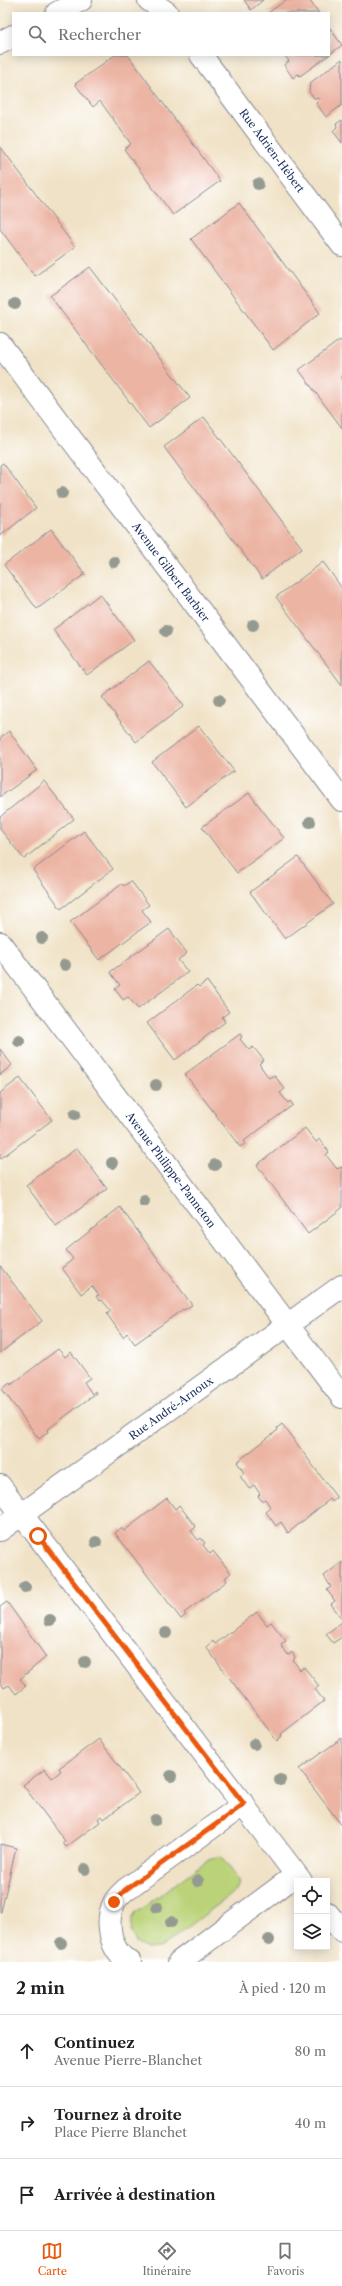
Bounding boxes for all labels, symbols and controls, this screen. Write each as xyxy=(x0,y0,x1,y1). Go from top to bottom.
search box xyxy=(12,12,330,56)
icon: search xyxy=(26,23,48,45)
text: Rechercher xyxy=(58,25,141,44)
street label: Rue Adrien-Hébert xyxy=(236,106,308,195)
street label: Avenue Gilbert Barbier xyxy=(129,519,213,625)
street label: Avenue Philippe-Panneton xyxy=(122,1108,219,1231)
street label: Rue André-Arnoux xyxy=(126,1373,216,1443)
route start xyxy=(29,1527,47,1545)
map controls xyxy=(294,1878,330,1950)
button: locate xyxy=(294,1878,330,1914)
route end xyxy=(105,1893,123,1911)
button: layers xyxy=(294,1914,330,1950)
text: 2 min xyxy=(16,1978,65,1998)
text: À pied · 120 m xyxy=(239,1980,326,1996)
text: Continuez xyxy=(54,2033,135,2052)
icon: ahead xyxy=(16,2040,38,2062)
text: 80 m xyxy=(294,2043,326,2059)
text: Avenue Pierre-Blanchet xyxy=(54,2052,202,2068)
text: Tournez à droite xyxy=(54,2105,182,2124)
icon: right xyxy=(16,2112,38,2134)
text: 40 m xyxy=(295,2115,326,2131)
text: Place Pierre Blanchet xyxy=(54,2124,187,2140)
icon: arrive xyxy=(16,2184,38,2206)
text: Arrivée à destination xyxy=(54,2185,216,2204)
tab: Carte xyxy=(38,2240,67,2278)
tab: Itinéraire xyxy=(142,2240,191,2278)
tab: Favoris xyxy=(267,2240,304,2278)

